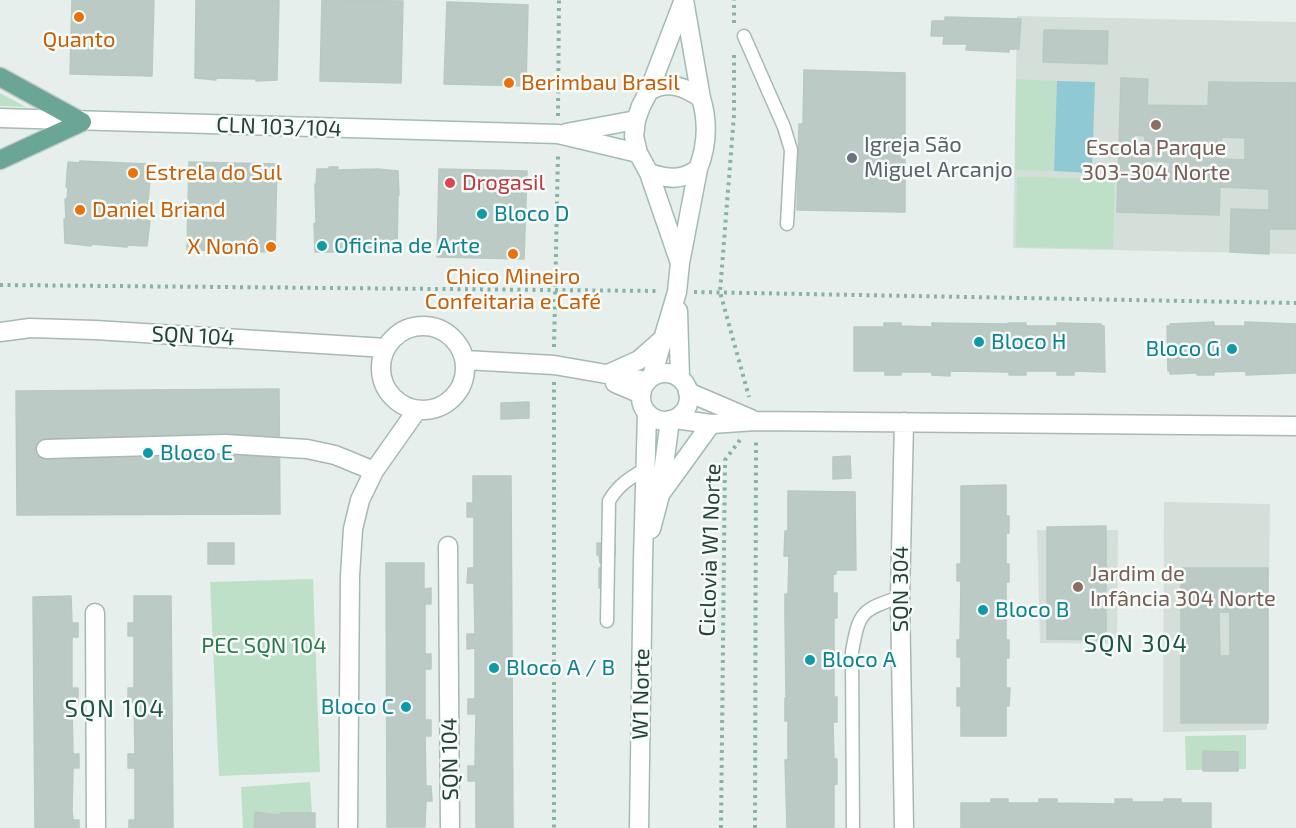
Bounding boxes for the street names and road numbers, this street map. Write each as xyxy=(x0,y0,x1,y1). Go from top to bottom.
street label: CLN 103/104 xyxy=(216,112,342,142)
street label: SQN 104 xyxy=(151,321,235,351)
street label: Ciclovia W1 Norte xyxy=(694,463,726,637)
street label: SQN 304 xyxy=(888,546,914,632)
street label: W1 Norte xyxy=(627,648,655,740)
street label: SQN 104 xyxy=(436,717,464,801)

